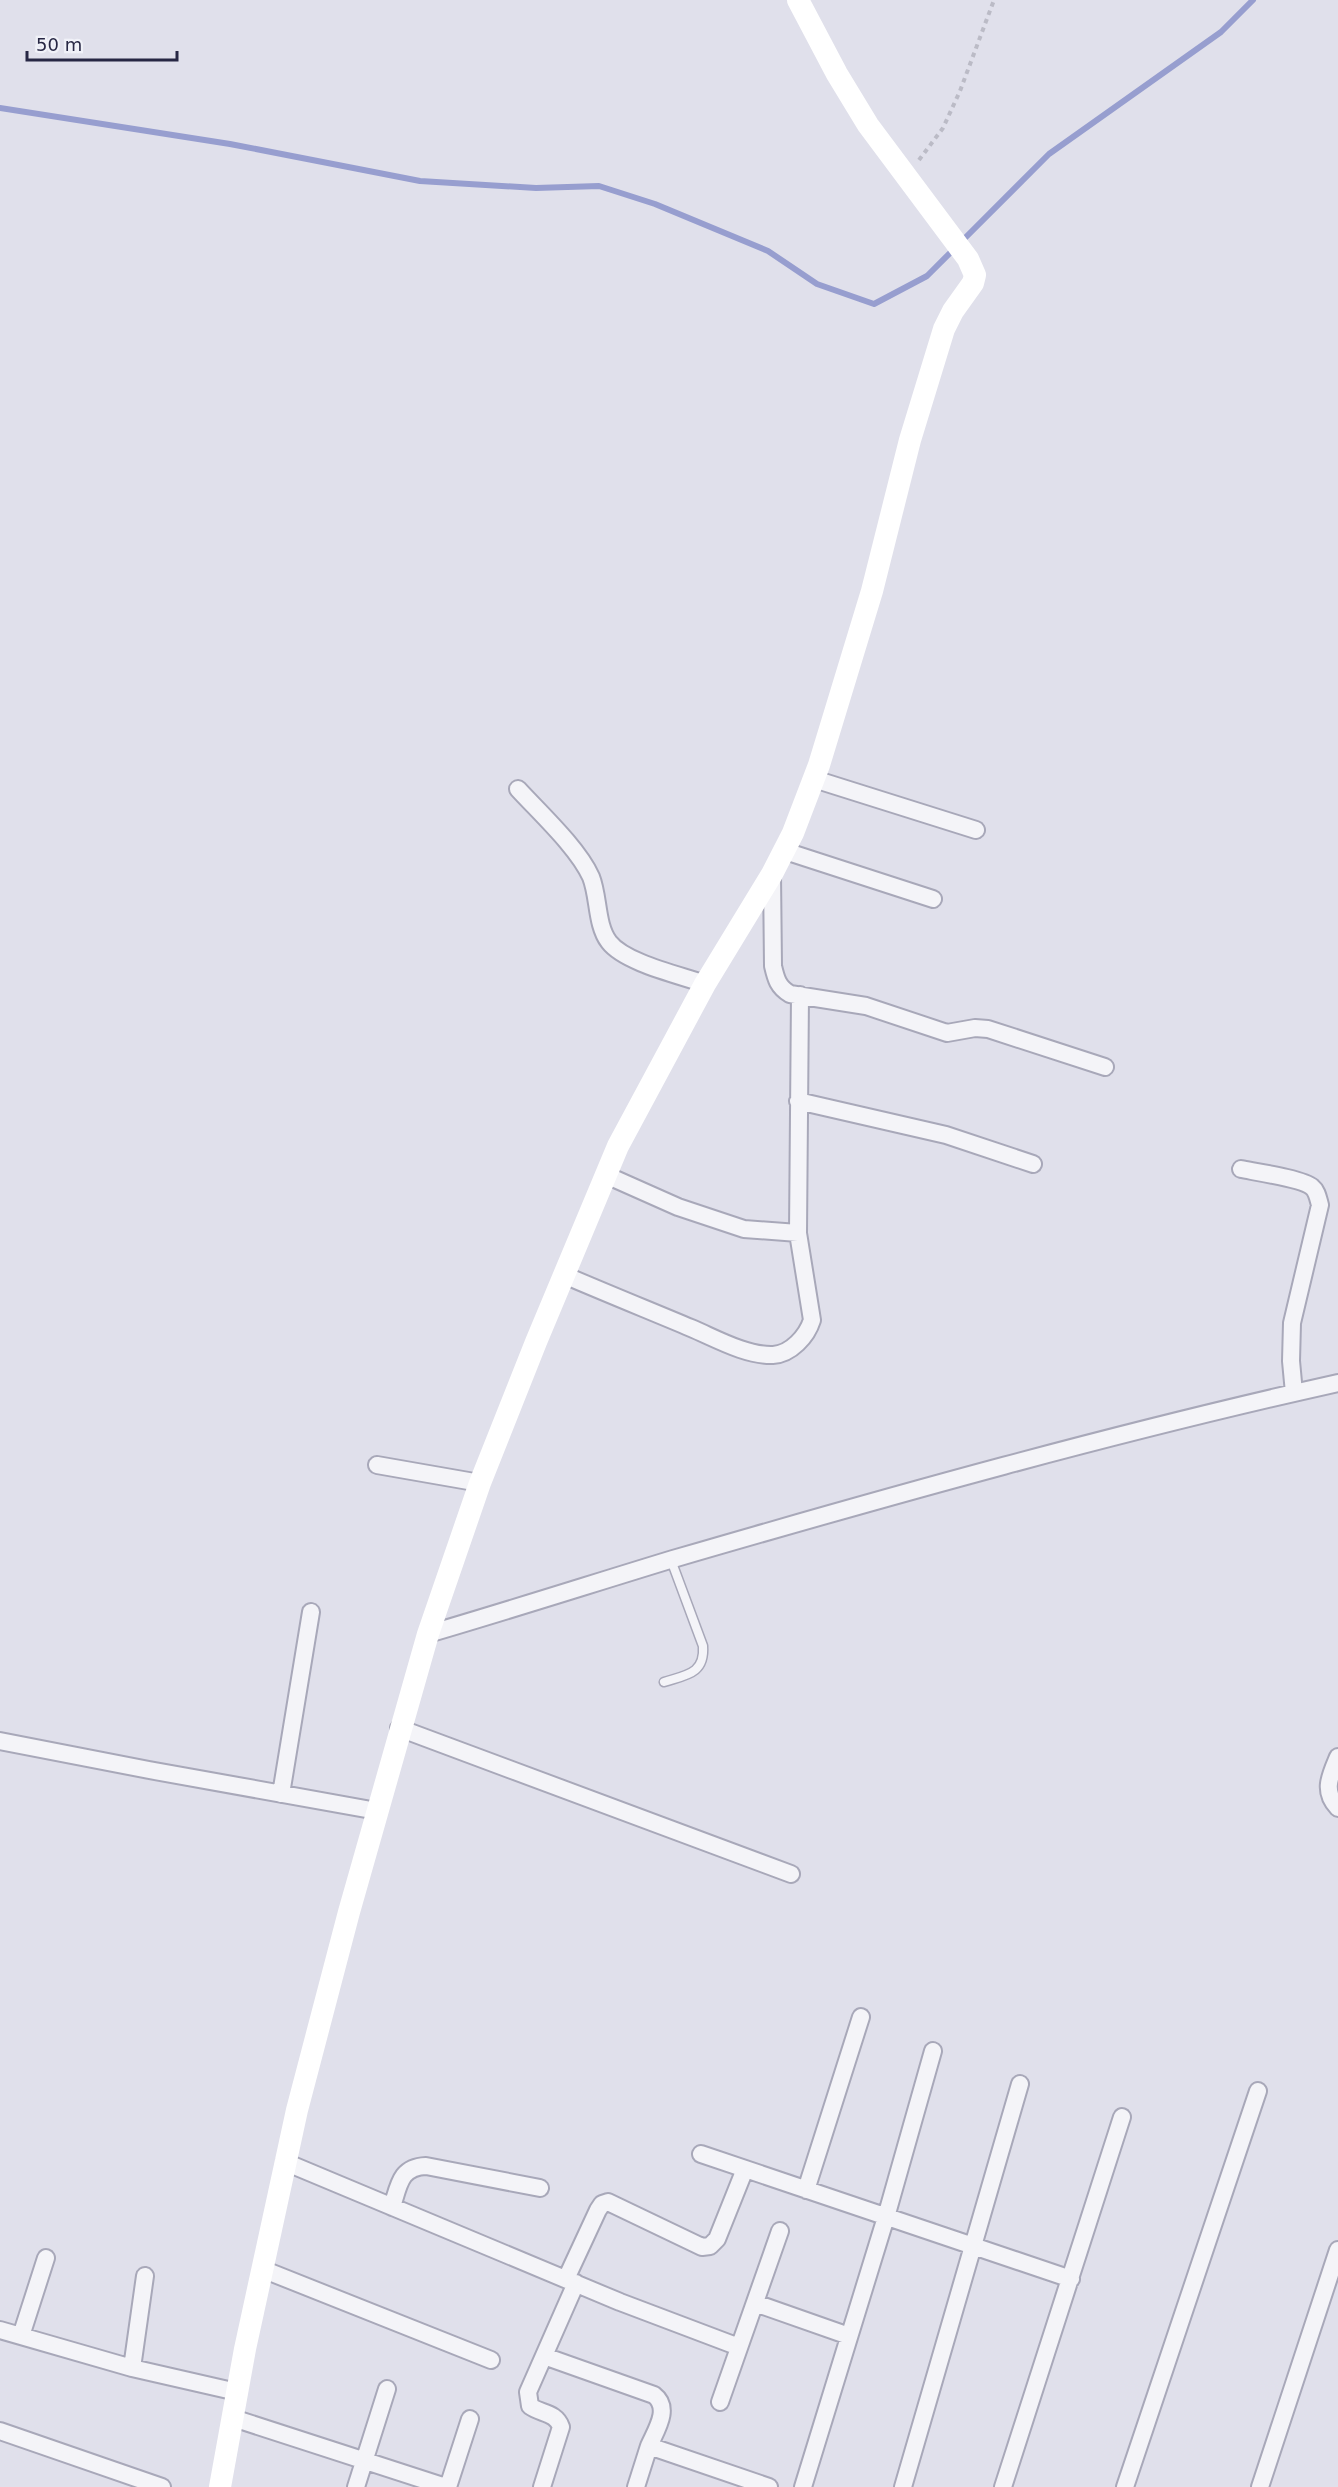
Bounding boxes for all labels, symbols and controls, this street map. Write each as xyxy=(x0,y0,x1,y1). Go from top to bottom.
scale bar xyxy=(27,24,177,62)
text: 50 m xyxy=(36,34,82,55)

